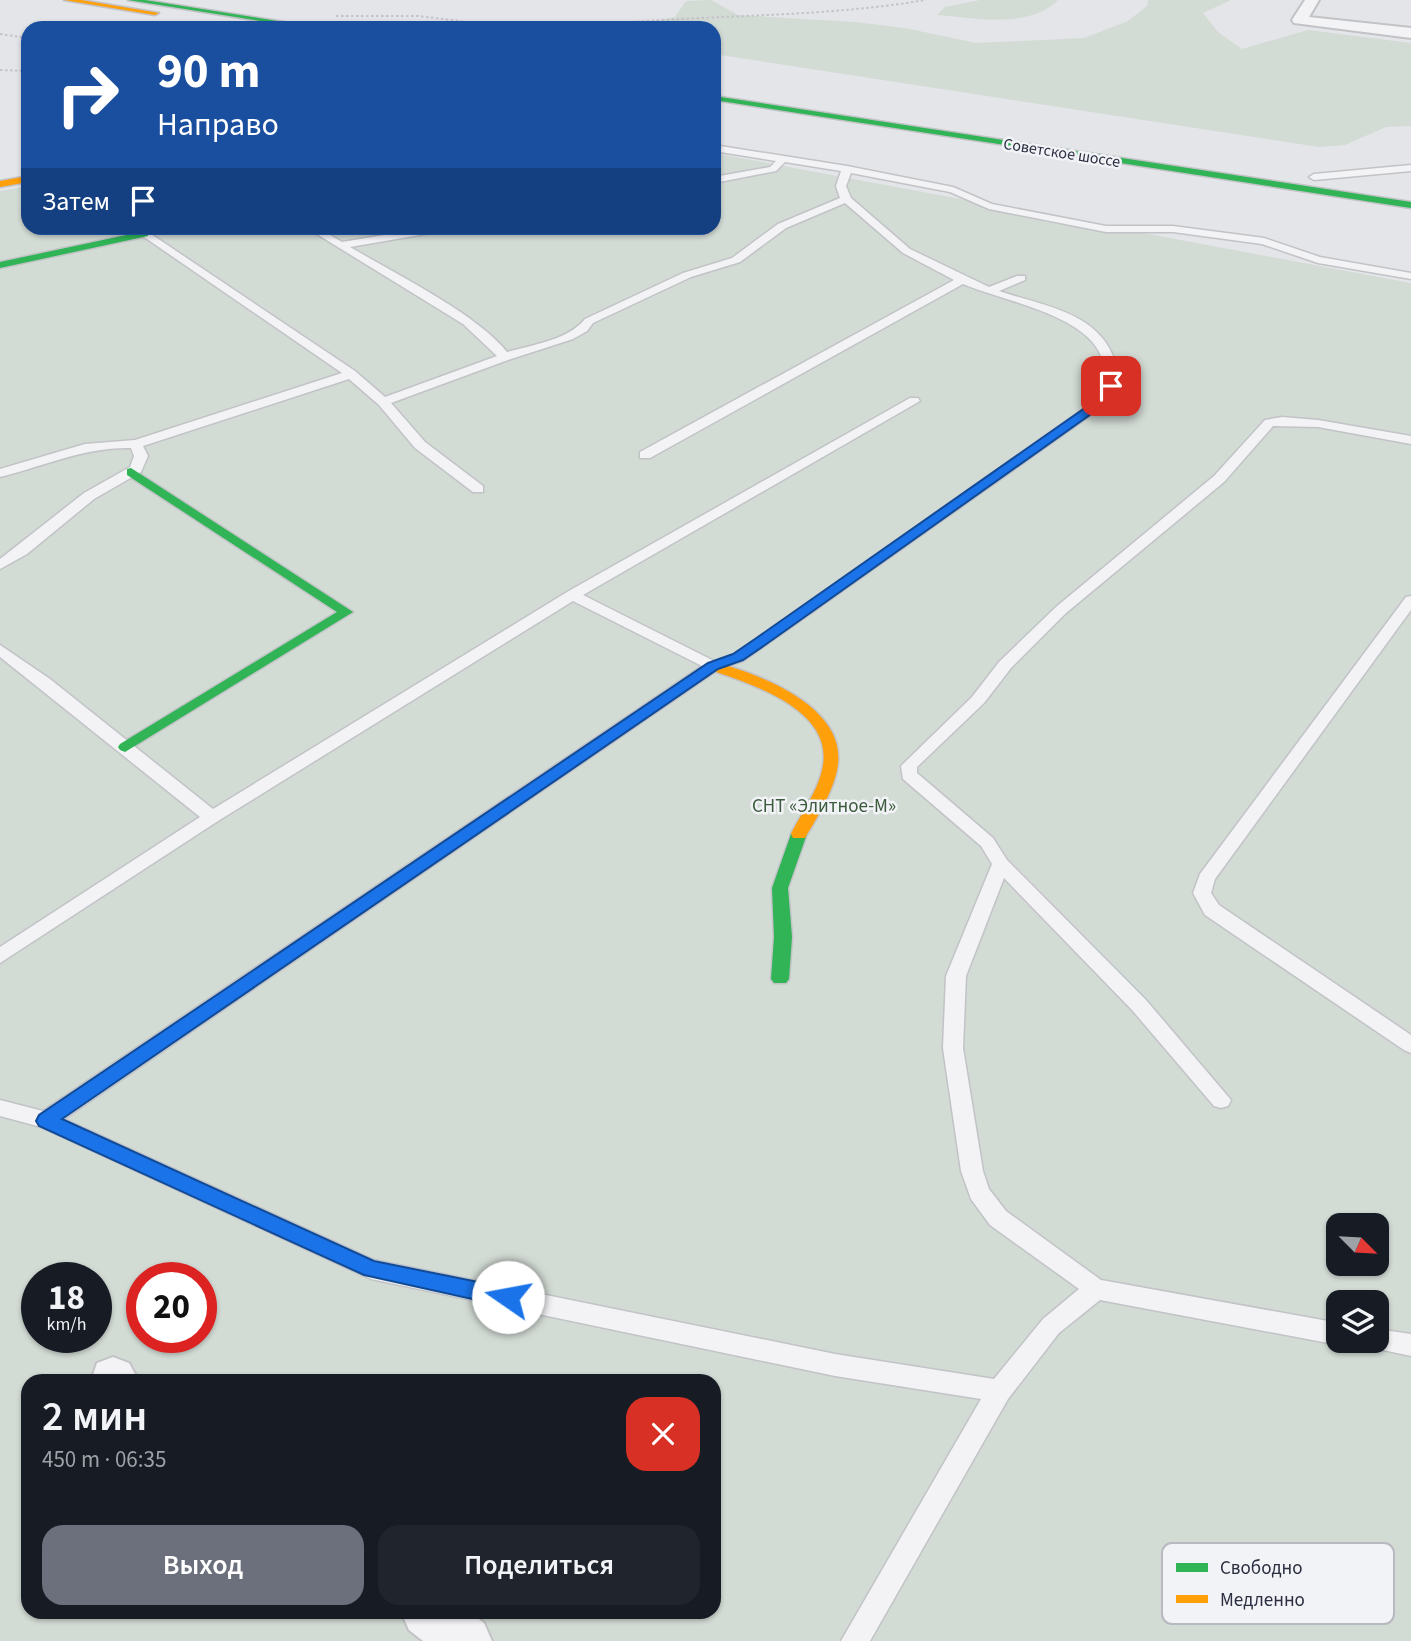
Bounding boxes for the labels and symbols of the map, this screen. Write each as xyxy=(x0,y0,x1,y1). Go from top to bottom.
street label: Советское шоссе xyxy=(1002,133,1122,173)
pin xyxy=(1081,356,1141,416)
park label: СНТ «Элитное-М» xyxy=(752,793,896,820)
north arrow xyxy=(1326,1213,1390,1276)
position arrow xyxy=(471,1260,545,1334)
speed limit sign: 20 xyxy=(126,1262,217,1353)
legend xyxy=(1162,1543,1394,1624)
text: Свободно xyxy=(1220,1555,1303,1582)
text: Медленно xyxy=(1220,1587,1305,1614)

